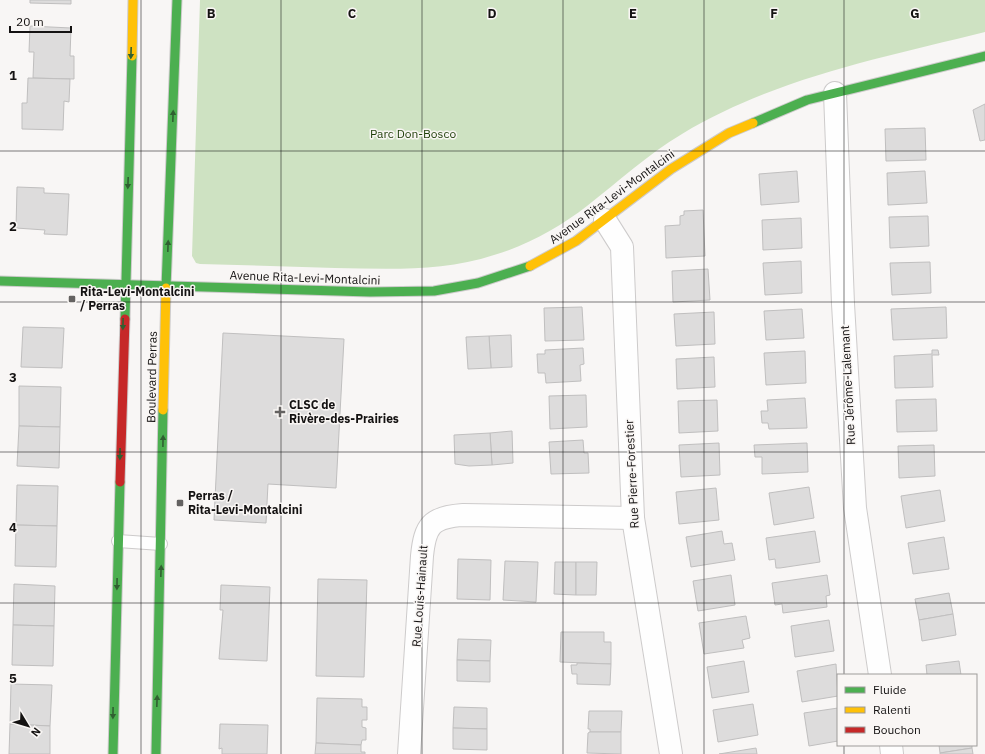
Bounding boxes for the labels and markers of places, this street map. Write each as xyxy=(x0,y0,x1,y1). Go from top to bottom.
place label: Rita-Levi-Montalcini / Perras xyxy=(80,284,194,313)
marker: Rita-Levi-Montalcini / Perras xyxy=(67,294,77,304)
place label: CLSC de Rivère-des-Prairies xyxy=(289,397,399,426)
marker: CLSC de Rivère-des-Prairies xyxy=(274,406,286,418)
place label: Perras / Rita-Levi-Montalcini xyxy=(188,488,302,517)
marker: Perras / Rita-Levi-Montalcini xyxy=(175,498,185,508)

